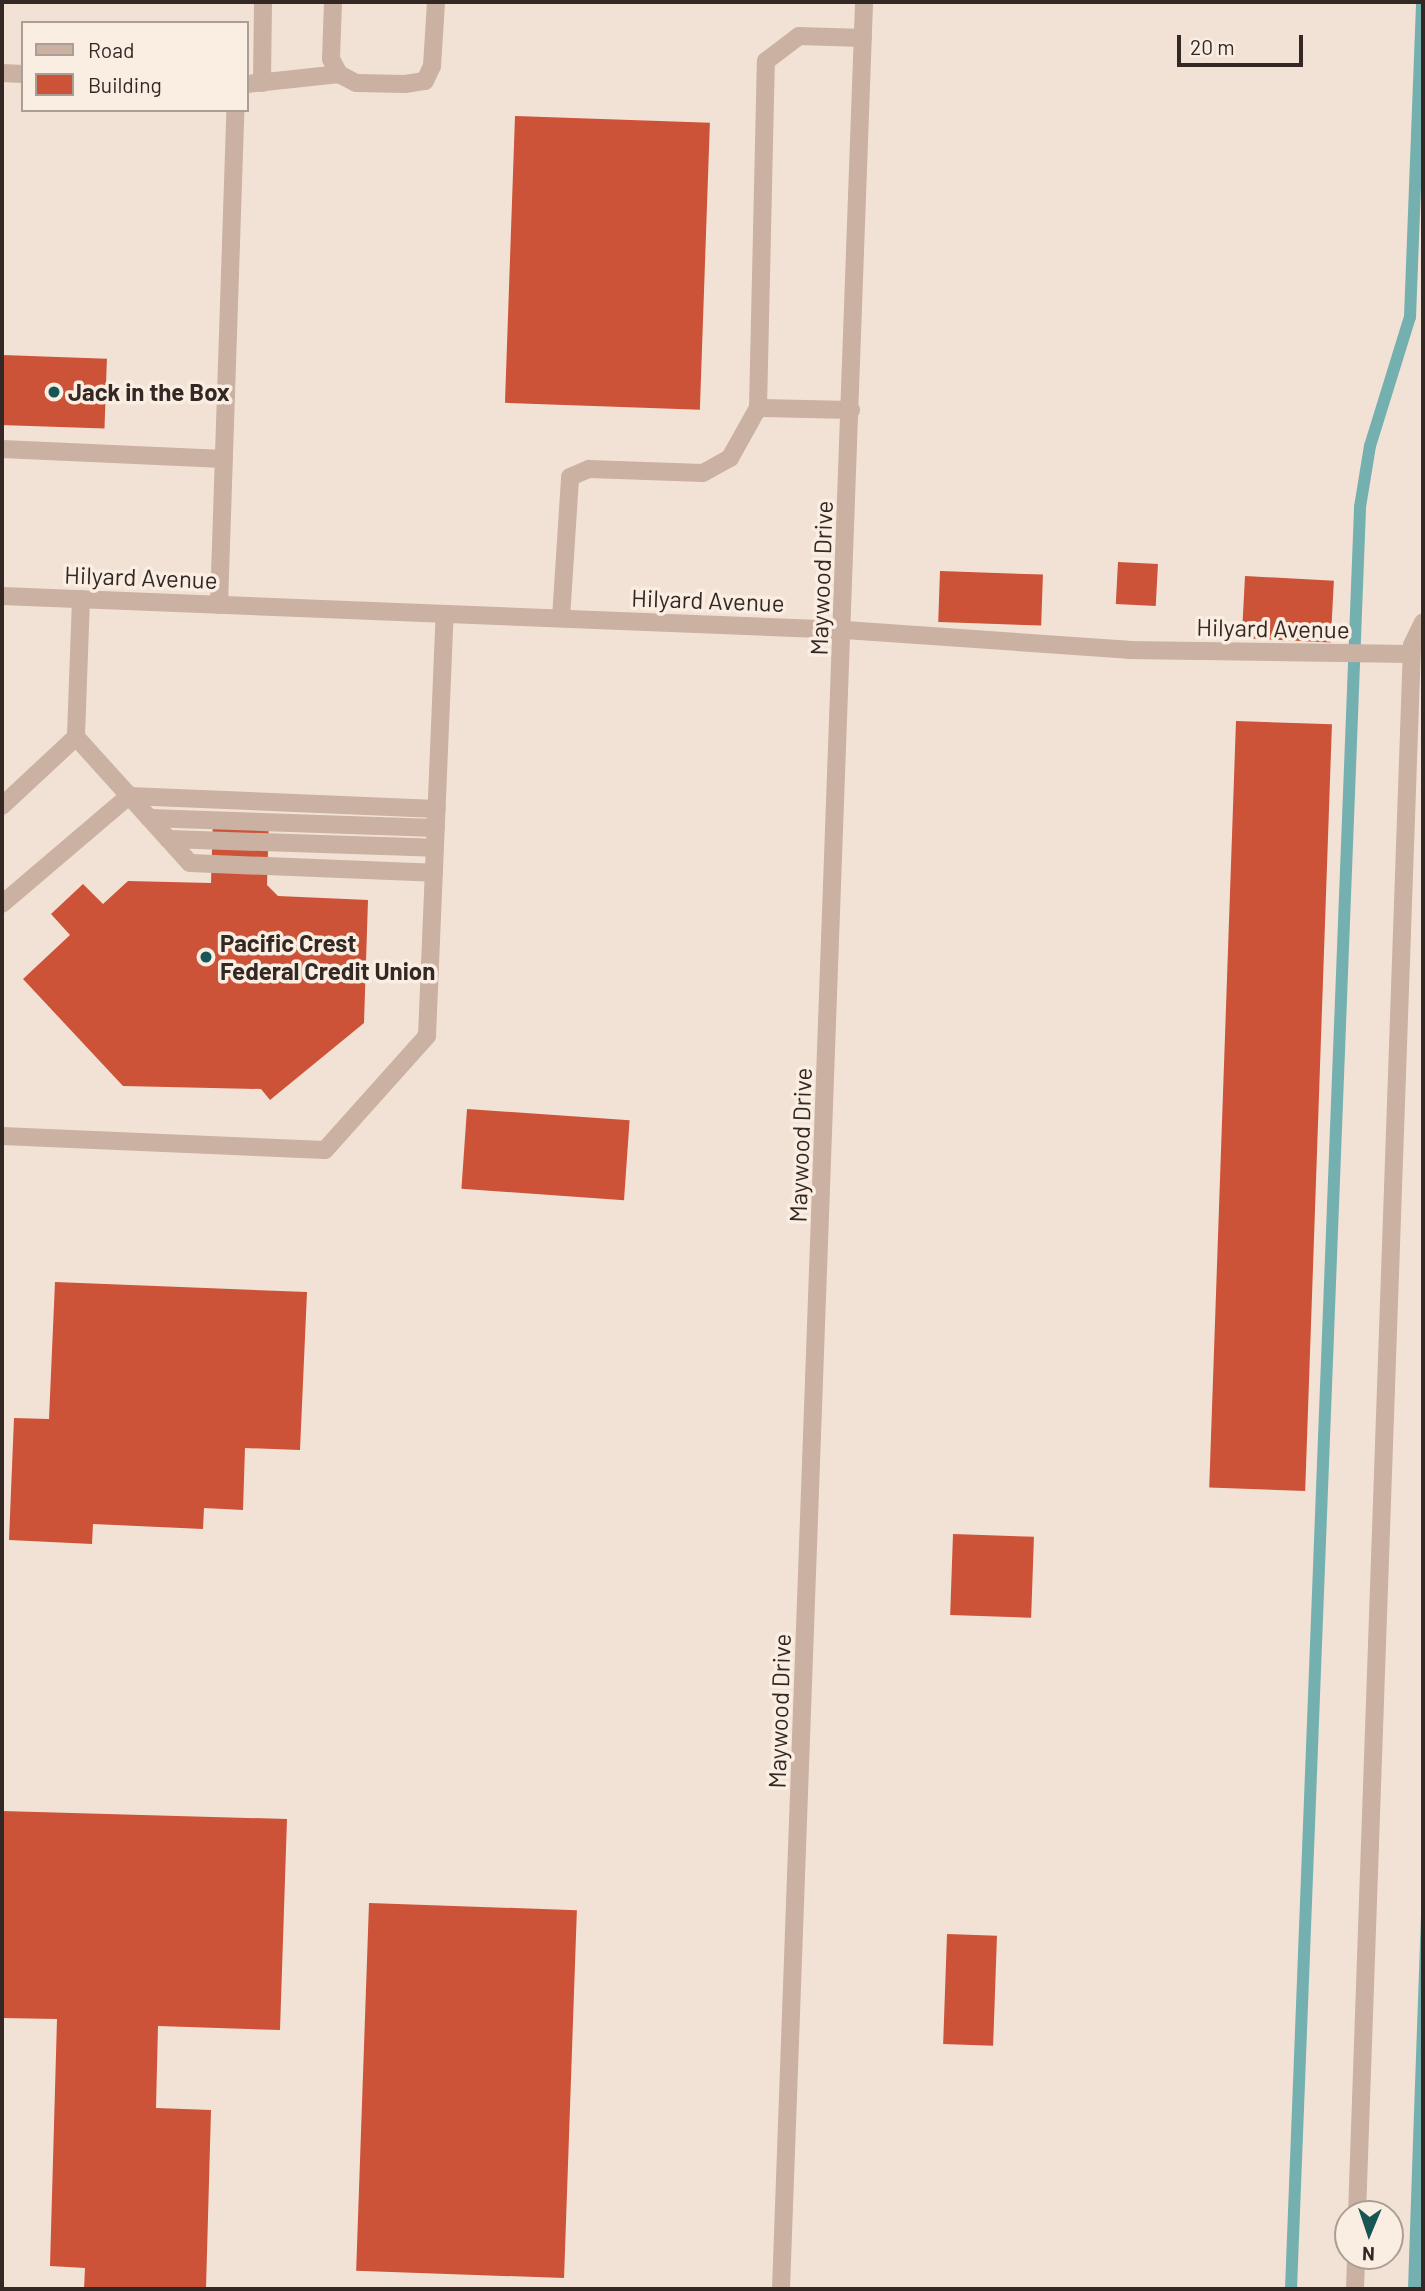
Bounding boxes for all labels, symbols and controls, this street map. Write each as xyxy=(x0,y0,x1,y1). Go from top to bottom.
legend xyxy=(21,21,248,112)
scale bar xyxy=(1180,21,1306,65)
text: 20 m xyxy=(1190,34,1235,59)
text: Road xyxy=(88,37,134,62)
text: Building xyxy=(88,72,162,97)
place label: Jack in the Box xyxy=(68,378,230,406)
marker: Jack in the Box xyxy=(46,384,62,400)
street label: Maywood Drive xyxy=(804,500,838,656)
street label: Hilyard Avenue xyxy=(64,560,218,594)
street label: Hilyard Avenue xyxy=(631,583,785,617)
street label: Hilyard Avenue xyxy=(1196,612,1350,644)
place label: Pacific Crest Federal Credit Union xyxy=(220,929,435,985)
marker: Pacific Crest Federal Credit Union xyxy=(198,949,214,965)
street label: Maywood Drive xyxy=(783,1067,817,1223)
street label: Maywood Drive xyxy=(762,1633,796,1789)
north arrow xyxy=(1334,2200,1404,2270)
text: N xyxy=(1362,2243,1375,2266)

